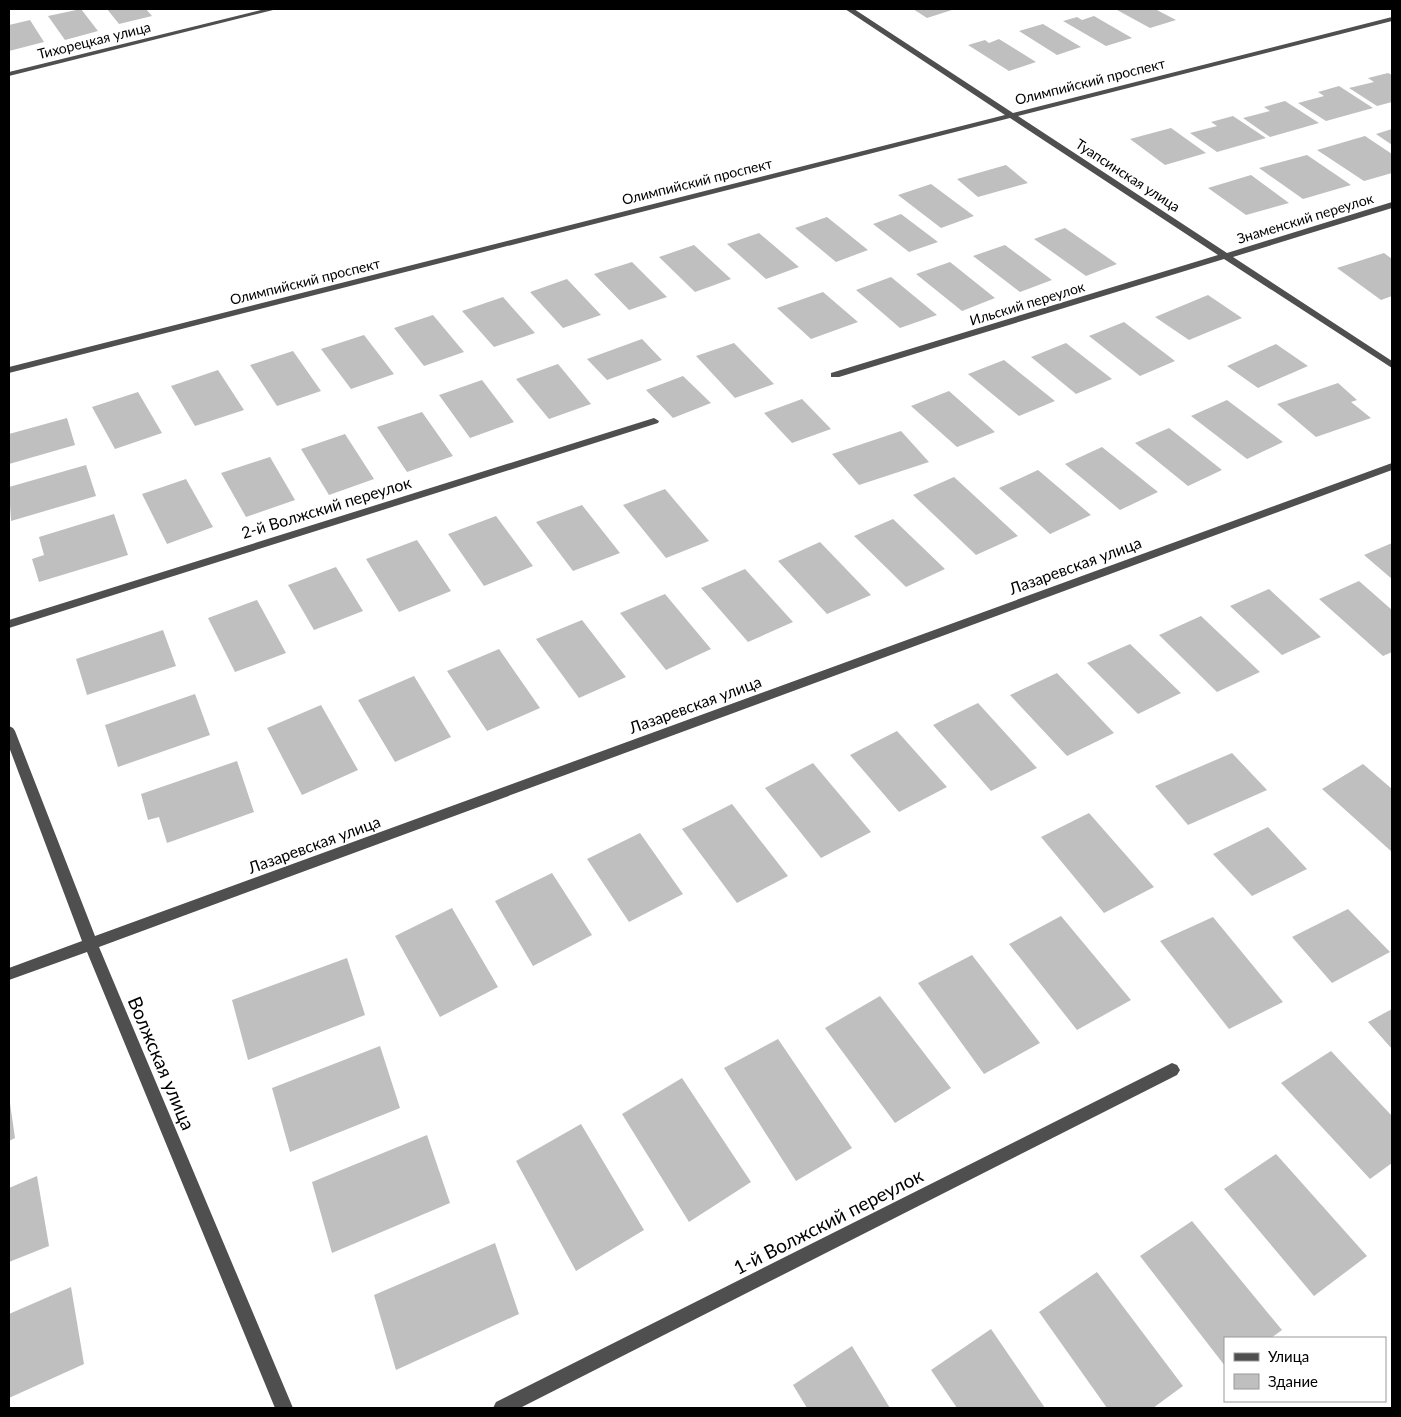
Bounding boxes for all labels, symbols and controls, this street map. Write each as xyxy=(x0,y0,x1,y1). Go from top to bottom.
street label: Тихорецкая улица xyxy=(36,18,152,62)
street label: Олимпийский проспект xyxy=(1013,54,1167,108)
street label: Туапсинская улица xyxy=(1073,135,1183,215)
street label: Олимпийский проспект xyxy=(620,154,774,208)
street label: Знаменский переулок xyxy=(1235,189,1376,247)
street label: Олимпийский проспект xyxy=(228,254,382,308)
street label: Ильский переулок xyxy=(967,277,1087,329)
street label: 2-й Волжский переулок xyxy=(239,472,414,542)
street label: Лазаревская улица xyxy=(1005,532,1144,598)
street label: Лазаревская улица xyxy=(625,671,764,737)
street label: Лазаревская улица xyxy=(244,811,383,877)
street label: Волжская улица xyxy=(124,993,200,1133)
street label: 1-й Волжский переулок xyxy=(729,1163,927,1279)
legend xyxy=(1224,1337,1386,1402)
text: Улица xyxy=(1268,1347,1309,1365)
text: Здание xyxy=(1268,1372,1318,1390)

